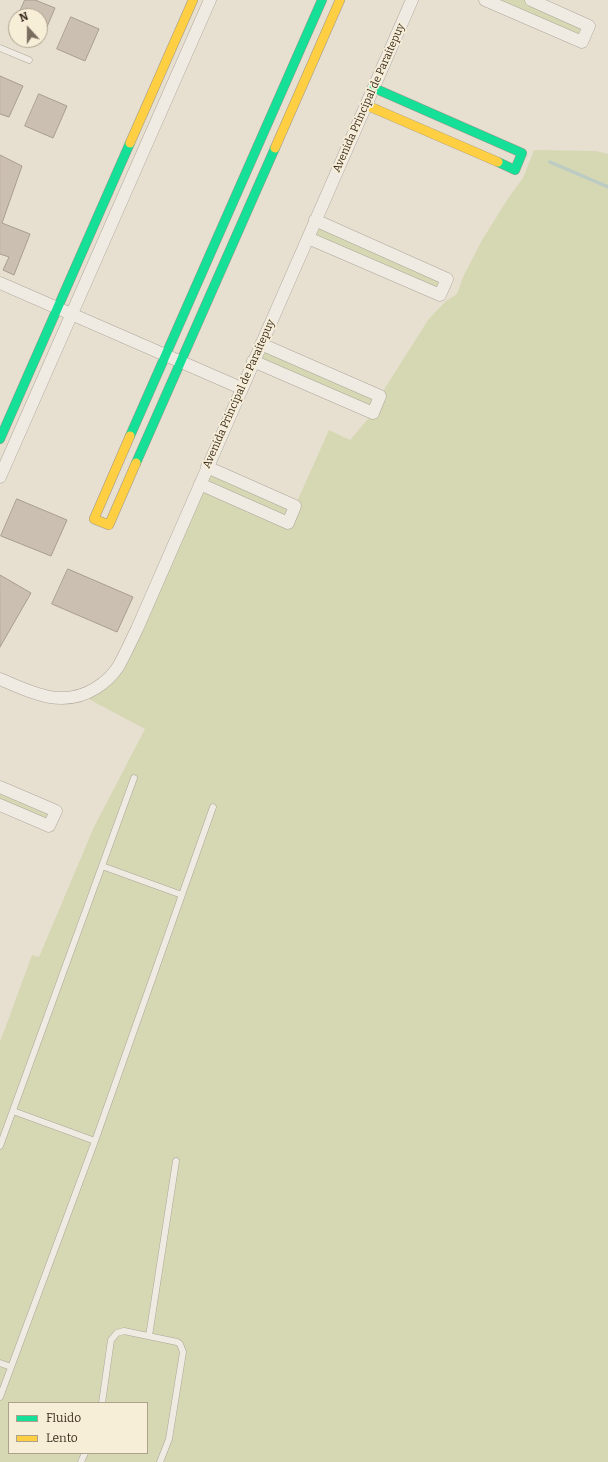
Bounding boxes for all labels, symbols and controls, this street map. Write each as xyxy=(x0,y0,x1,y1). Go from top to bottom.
north arrow xyxy=(8,8,48,48)
text: N xyxy=(18,10,30,25)
street label: Avenida Principal de Paraitepuy xyxy=(330,22,408,174)
street label: Avenida Principal de Paraitepuy xyxy=(200,318,278,470)
legend xyxy=(8,1402,148,1454)
text: Fluido xyxy=(46,1411,81,1425)
text: Lento xyxy=(46,1431,78,1445)

